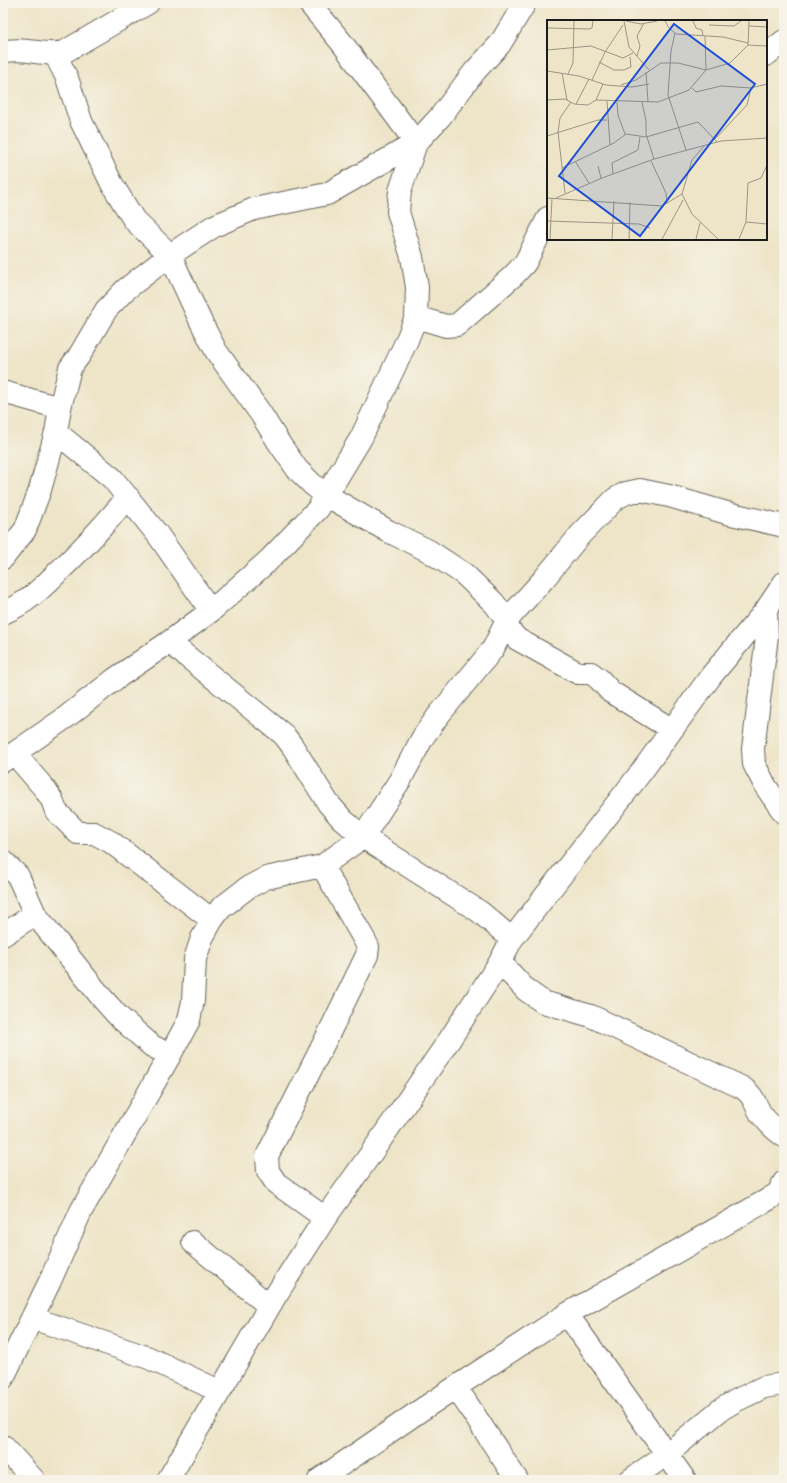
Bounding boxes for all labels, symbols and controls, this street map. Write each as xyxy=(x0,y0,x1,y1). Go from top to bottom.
inset map xyxy=(547,20,767,240)

